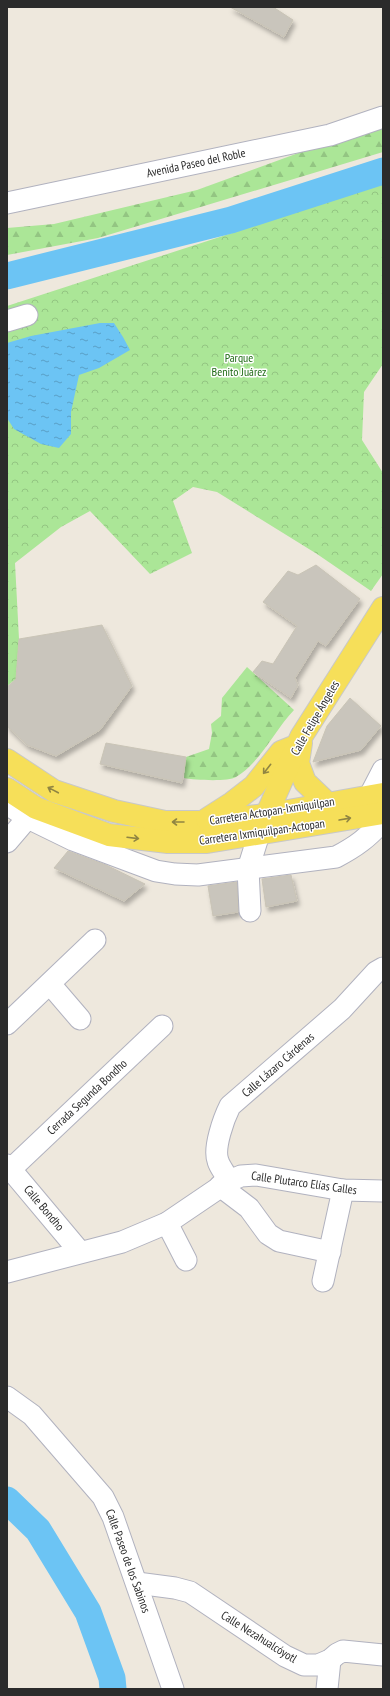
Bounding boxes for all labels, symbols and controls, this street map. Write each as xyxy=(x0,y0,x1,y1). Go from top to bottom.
street label: Avenida Paseo del Roble xyxy=(145,145,247,180)
park label: Parque Benito Juárez xyxy=(212,350,266,379)
street label: Calle Felipe Ángeles xyxy=(287,678,342,758)
one-way arrow xyxy=(263,763,272,774)
one-way arrow xyxy=(47,786,59,793)
street label: Carretera Actopan-Ixmiquilpan xyxy=(208,793,336,828)
street label: Carretera Ixmiquilpan-Actopan xyxy=(198,815,326,848)
one-way arrow xyxy=(338,815,351,823)
one-way arrow xyxy=(172,818,185,826)
one-way arrow xyxy=(126,834,139,842)
street label: Calle Lázaro Cárdenas xyxy=(238,1029,317,1100)
street label: Cerrada Segunda Bondho xyxy=(44,1056,130,1138)
street label: Calle Plutarco Elías Calles xyxy=(250,1168,358,1197)
street label: Calle Bondho xyxy=(21,1182,68,1234)
street label: Calle Paseo de los Sabinos xyxy=(103,1507,154,1615)
street label: Calle Nezahualcóyotl xyxy=(219,1607,300,1666)

